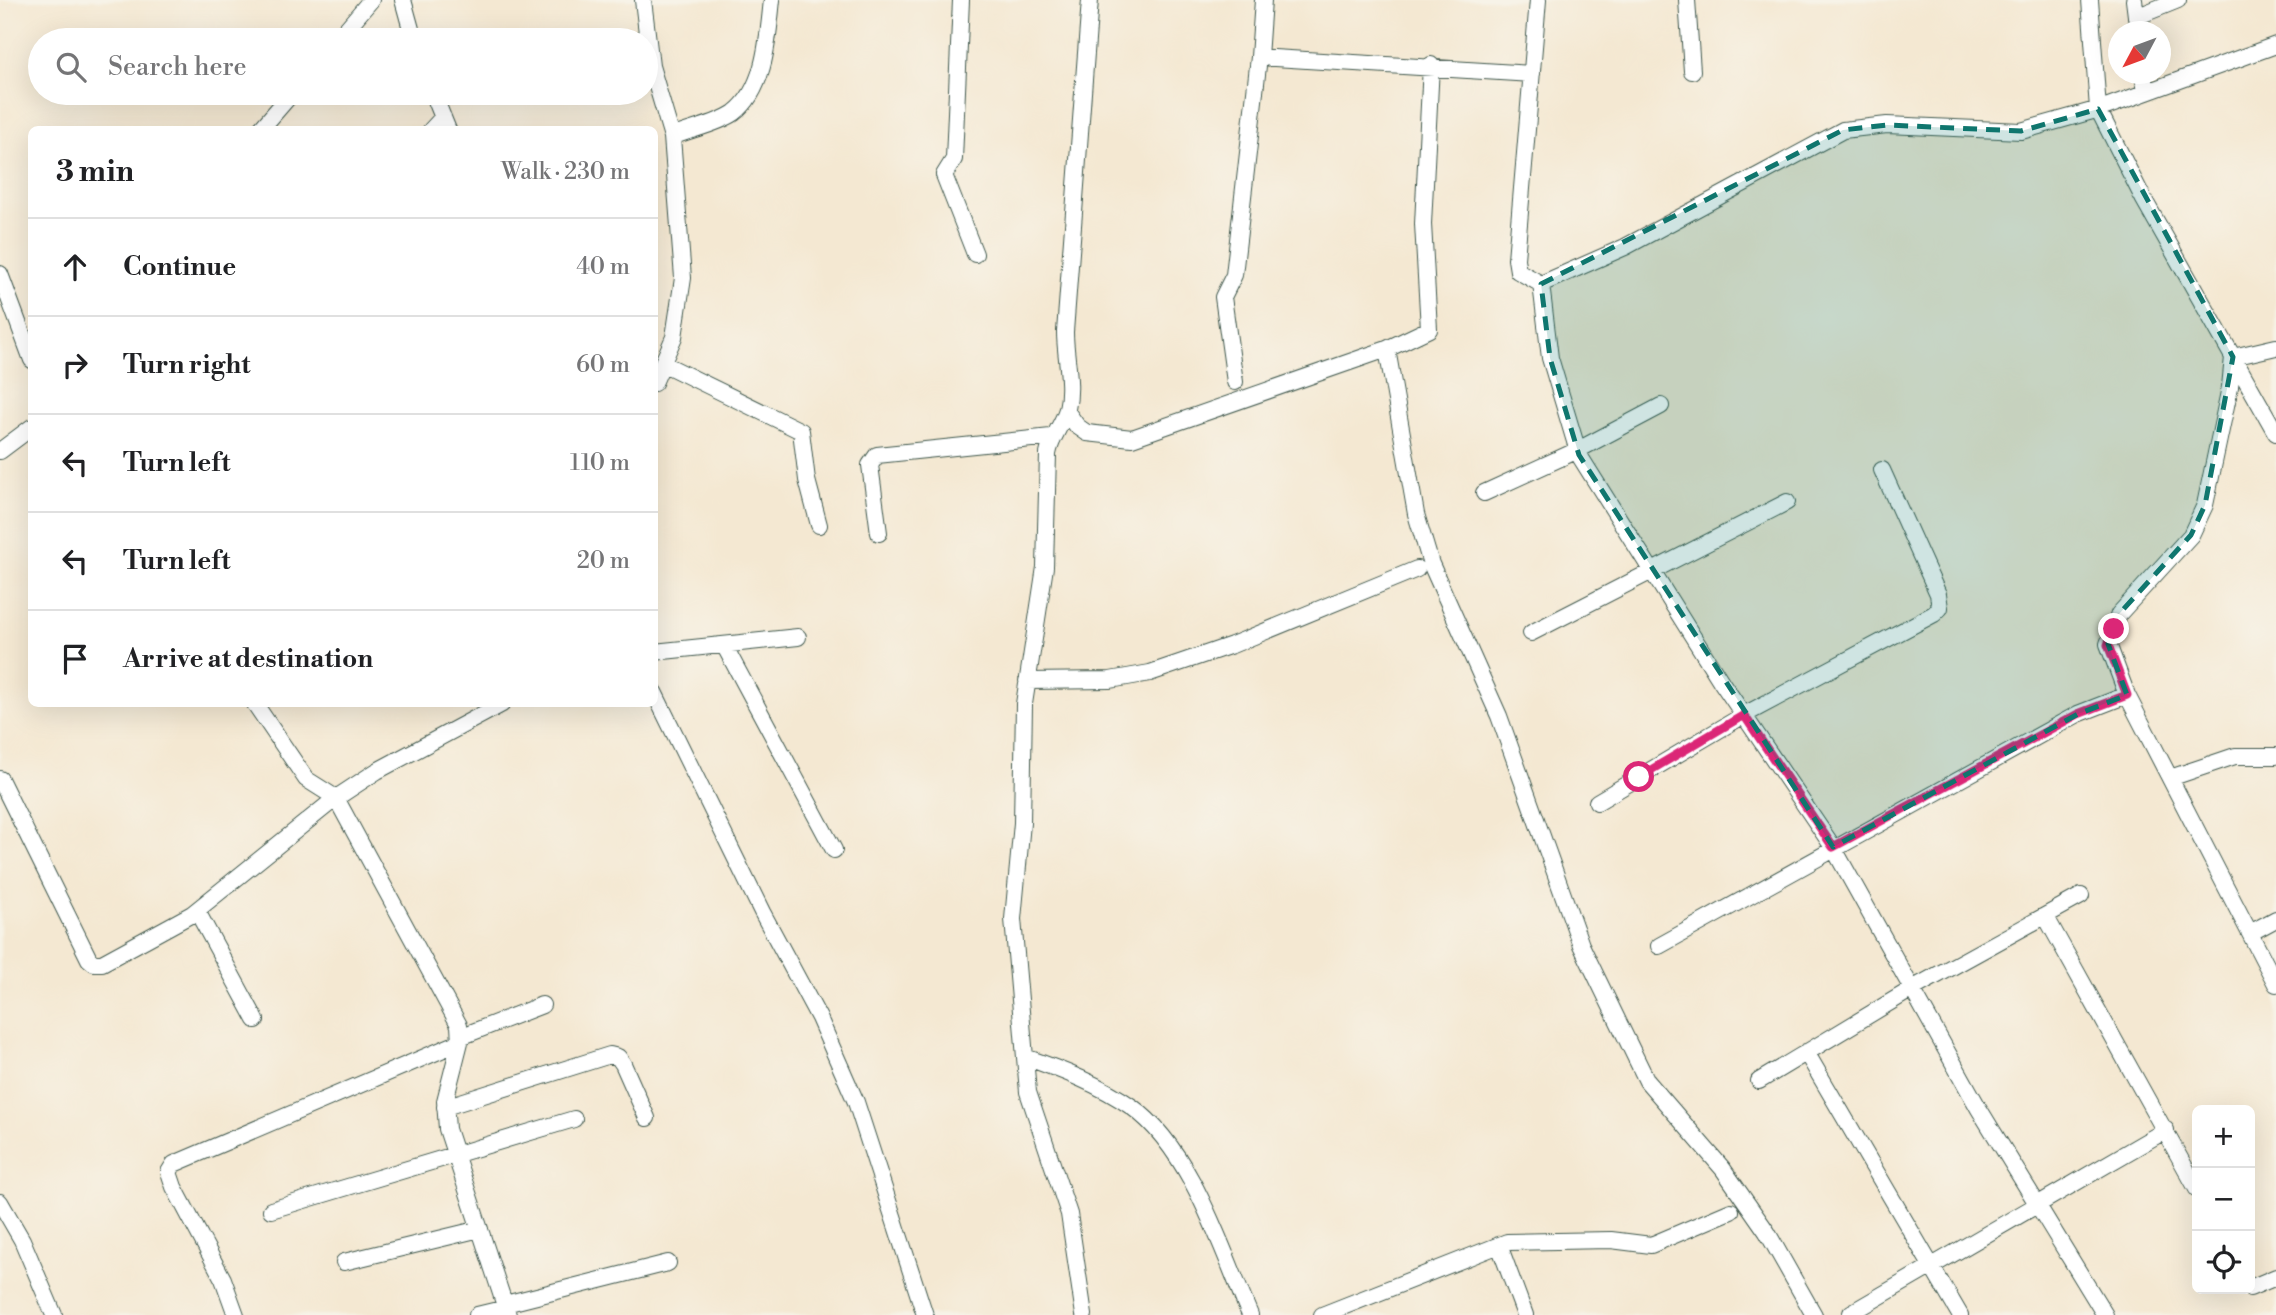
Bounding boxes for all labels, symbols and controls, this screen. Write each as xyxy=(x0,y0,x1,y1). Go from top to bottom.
north arrow xyxy=(2108,21,2171,84)
search box xyxy=(28,28,658,105)
icon: search xyxy=(52,48,90,86)
text: Search here xyxy=(108,51,247,83)
text: 3 min xyxy=(56,153,134,191)
text: Walk · 230 m xyxy=(501,158,630,186)
icon: ahead xyxy=(56,248,94,286)
text: Continue xyxy=(123,251,236,283)
text: 40 m xyxy=(576,253,630,281)
icon: right xyxy=(56,346,94,384)
text: Turn right xyxy=(123,349,251,381)
text: 60 m xyxy=(576,351,630,379)
icon: left xyxy=(56,444,94,482)
text: Turn left xyxy=(123,447,231,479)
text: 110 m xyxy=(570,449,630,477)
icon: left xyxy=(56,542,94,580)
text: Turn left xyxy=(123,545,231,577)
text: 20 m xyxy=(577,547,630,575)
route end xyxy=(2098,613,2129,644)
icon: arrive xyxy=(56,640,94,678)
text: Arrive at destination xyxy=(123,643,373,675)
route start xyxy=(1623,761,1654,792)
map controls xyxy=(2192,1105,2255,1294)
button: + xyxy=(2192,1105,2255,1168)
button: − xyxy=(2192,1168,2255,1231)
button: locate xyxy=(2192,1231,2255,1294)

